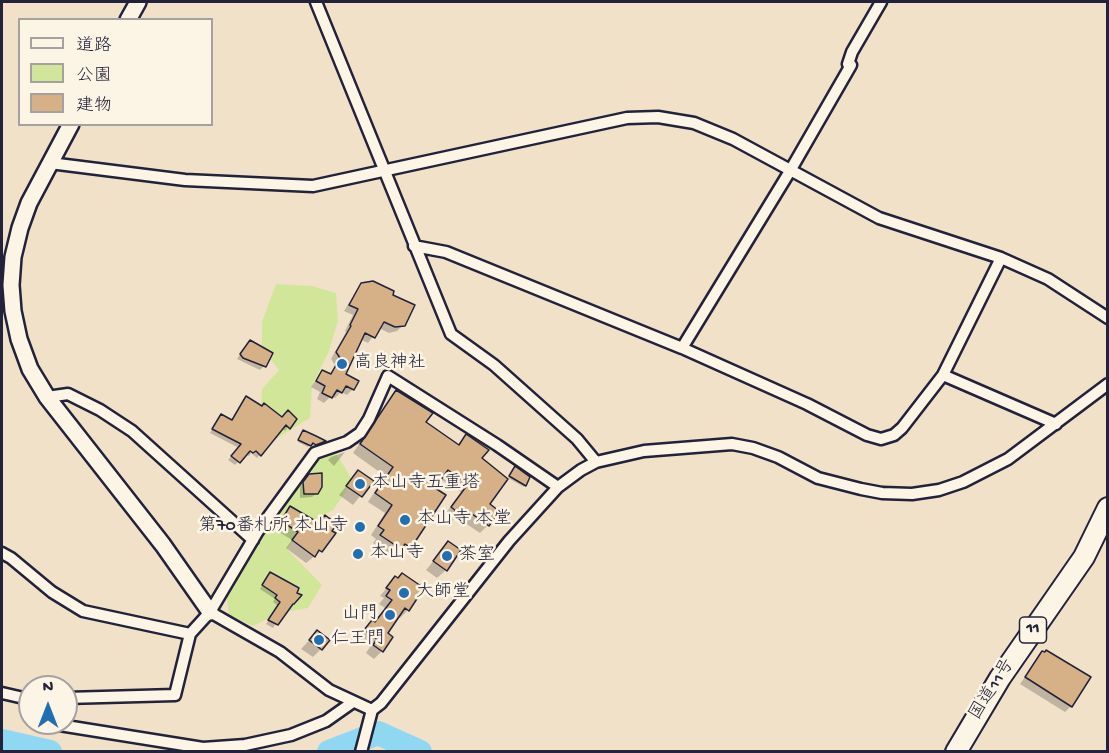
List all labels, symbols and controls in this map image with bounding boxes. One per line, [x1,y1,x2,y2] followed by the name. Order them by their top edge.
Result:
[18,18,213,126] legend
[76,36,112,57] text: 道路
[76,66,112,87] text: 公園
[76,96,112,117] text: 建物
[354,353,426,375] place label: 高良神社
[335,357,349,371] marker: 高良神社
[372,473,480,495] place label: 本山寺五重塔
[353,477,367,491] marker: 本山寺五重塔
[417,509,511,531] place label: 本山寺 本堂
[398,513,412,527] marker: 本山寺 本堂
[198,516,348,538] place label: 第70番札所 本山寺
[353,520,367,534] marker: 第70番札所 本山寺
[370,543,424,565] place label: 本山寺
[459,545,495,567] place label: 茶室
[351,547,365,561] marker: 本山寺
[440,549,454,563] marker: 茶室
[416,582,470,604] place label: 大師堂
[397,586,411,600] marker: 大師堂
[342,604,378,626] place label: 山門
[383,608,397,622] marker: 山門
[1020,617,1046,643] road number: 11
[331,629,385,651] place label: 仁王門
[312,633,326,647] marker: 仁王門
[966,655,1020,725] street label: 国道11号
[18,675,78,735] north arrow
[43,679,53,698] text: N

